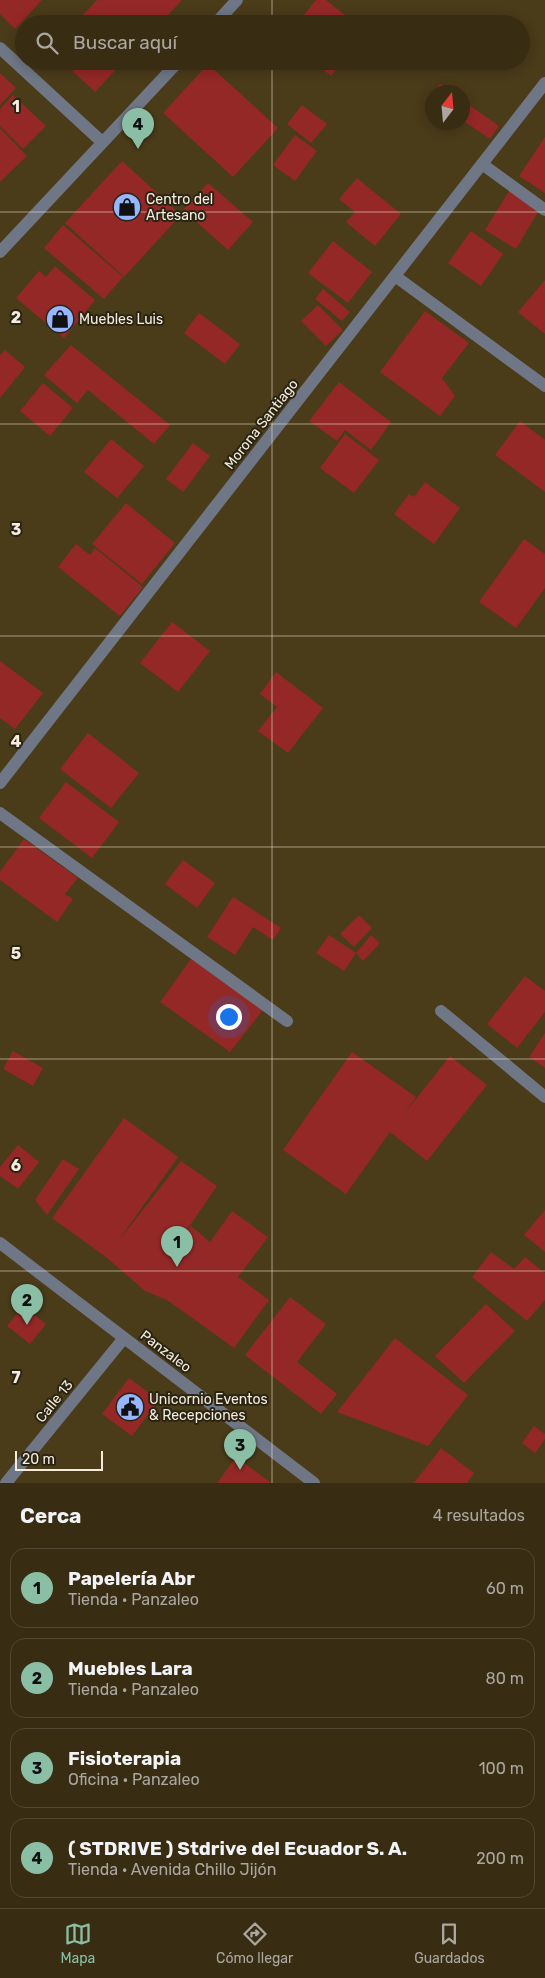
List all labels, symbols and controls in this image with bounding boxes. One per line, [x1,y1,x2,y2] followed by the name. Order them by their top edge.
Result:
[15,15,530,70] search box
[33,29,61,57] icon: search
[73,31,177,54] text: Buscar aquí
[425,85,470,130] north arrow
[12,97,20,116] text: 1
[122,108,154,149] pin: 4
[146,191,213,224] place label: Centro del Artesano
[112,192,142,222] shop icon: Centro del Artesano
[45,304,75,334] shop icon: Muebles Luis
[11,308,21,327] text: 2
[79,311,163,328] place label: Muebles Luis
[221,376,302,473] street label: Morona Santiago
[11,520,21,539] text: 3
[11,732,22,751] text: 4
[11,944,21,963] text: 5
[216,1004,242,1030] your location
[11,1156,21,1175] text: 6
[161,1226,193,1267] pin: 1
[11,1284,43,1325] pin: 2
[137,1327,194,1376] street label: Panzaleo
[11,1368,21,1387] text: 7
[32,1377,77,1426] street label: Calle 13
[149,1391,268,1424] place label: Unicornio Eventos & Recepciones
[115,1392,145,1422] public building icon: Unicornio Eventos & Recepciones
[224,1429,256,1470] pin: 3
[15,1448,102,1471] scale bar
[22,1451,55,1468] text: 20 m
[20,1503,81,1528] text: Cerca
[433,1506,525,1525] text: 4 resultados
[68,1567,195,1590] text: Papelería Abr
[33,1579,41,1598] text: 1
[486,1579,524,1598] text: 60 m
[68,1590,199,1609] text: Tienda · Panzaleo
[68,1657,193,1680] text: Muebles Lara
[32,1669,42,1688] text: 2
[486,1669,524,1688] text: 80 m
[68,1680,199,1699] text: Tienda · Panzaleo
[68,1747,181,1770] text: Fisioterapia
[32,1759,42,1778] text: 3
[479,1759,524,1778] text: 100 m
[68,1770,200,1789] text: Oficina · Panzaleo
[68,1837,407,1860] text: ( STDRIVE ) Stdrive del Ecuador S. A.
[32,1849,42,1868] text: 4
[476,1849,524,1868] text: 200 m
[68,1860,277,1879] text: Tienda · Avenida Chillo Jijón
[60,1920,95,1967] tab: Mapa
[216,1920,293,1967] tab: Cómo llegar
[414,1920,485,1967] tab: Guardados

